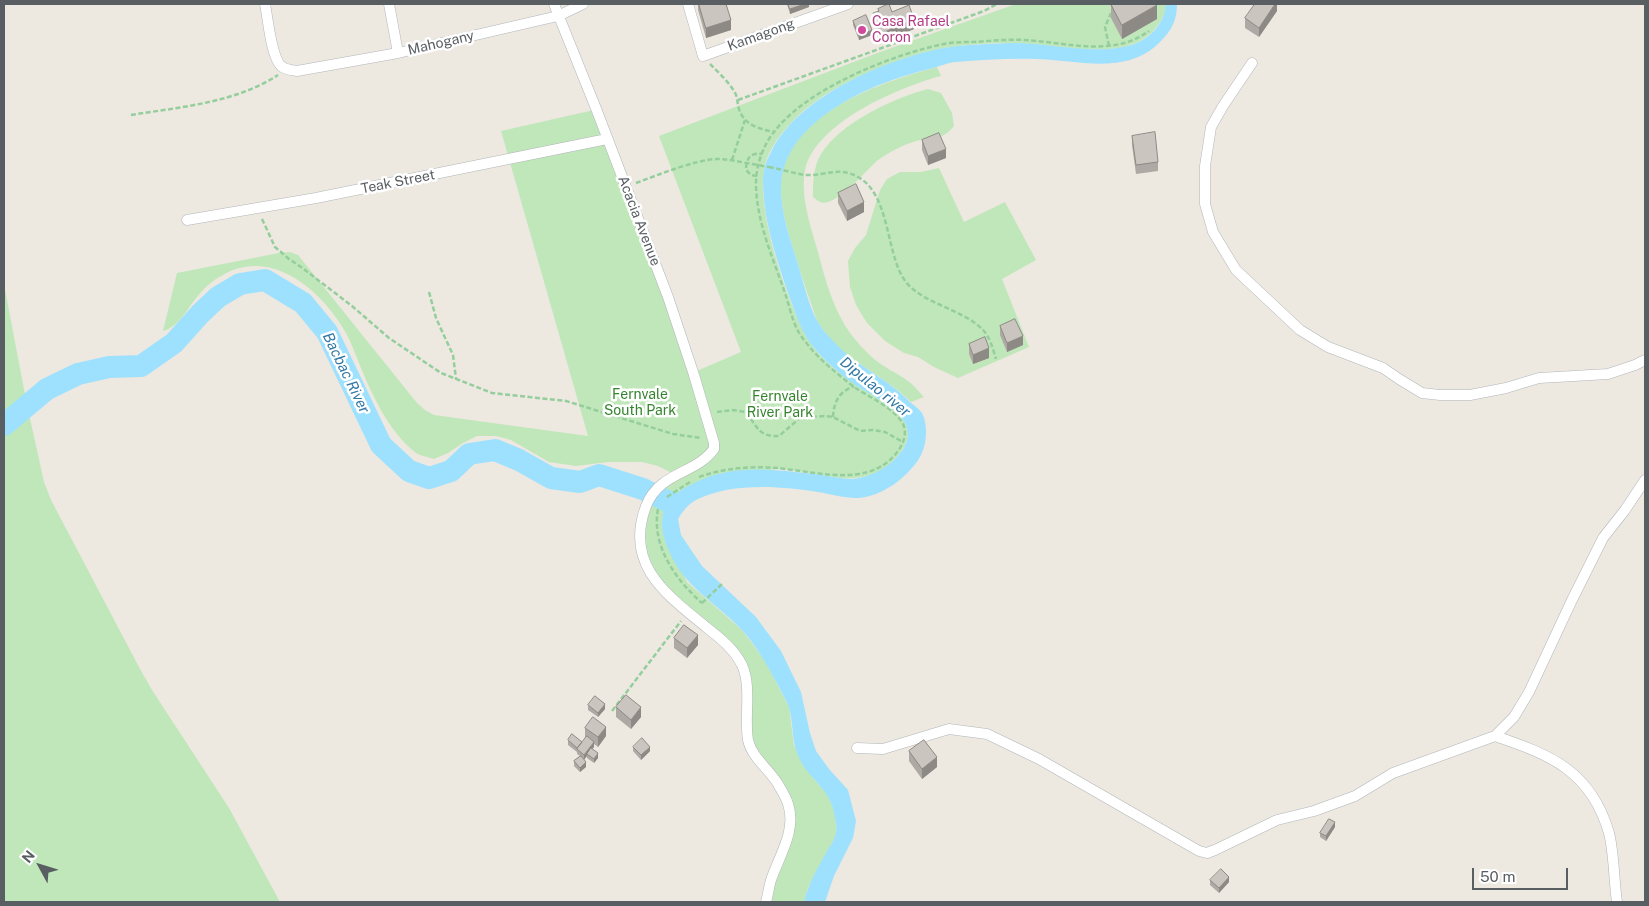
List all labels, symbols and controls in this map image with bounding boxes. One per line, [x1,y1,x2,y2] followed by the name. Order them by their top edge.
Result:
[872,14,950,46] place label: Casa Rafael Coron
[725,15,797,55] street label: Kamagong
[856,24,868,36] marker: Casa Rafael Coron
[406,27,476,59] street label: Mahogany
[360,167,436,197] street label: Teak Street
[614,174,664,268] street label: Acacia Avenue
[319,330,373,416] water label: Bacbac River
[836,353,914,421] water label: Dipulao river
[604,387,676,420] park label: Fernvale South Park
[747,389,813,422] park label: Fernvale River Park
[15,841,65,891] north arrow
[19,847,38,866] text: N
[1474,858,1570,890] scale bar
[1480,868,1515,885] text: 50 m

